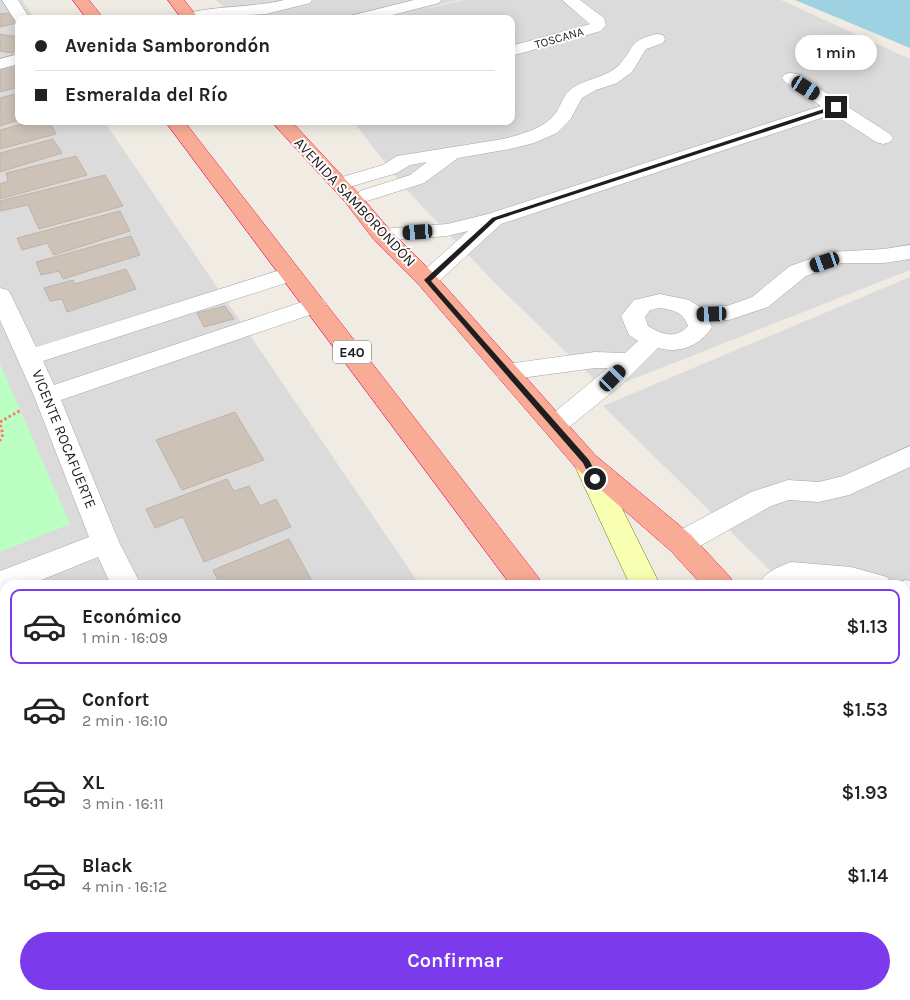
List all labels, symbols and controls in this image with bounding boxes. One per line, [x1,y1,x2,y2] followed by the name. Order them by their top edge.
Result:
[533,24,585,52] street label: TOSCANA
[795,34,877,70] callout: 1 min
[65,35,270,57] text: Avenida Samborondón
[816,43,856,62] text: 1 min
[789,74,822,102] car
[65,84,228,106] text: Esmeralda del Río
[825,96,847,118] route end
[290,134,420,270] street label: AVENIDA SAMBORONDÓN
[402,223,433,241] car
[808,250,841,274] car
[696,306,727,322] car
[333,341,371,364] road number: E40
[597,362,628,394] car
[28,367,100,511] street label: VICENTE ROCAFUERTE
[584,468,606,490] route start
[22,604,67,649] icon: car
[82,606,182,628] text: Económico
[846,616,888,638] text: $1.13
[82,628,168,647] text: 1 min · 16:09
[22,687,67,732] icon: car
[82,689,149,711] text: Confort
[842,699,888,721] text: $1.53
[82,711,168,730] text: 2 min · 16:10
[22,770,67,815] icon: car
[82,772,104,794] text: XL
[842,782,888,804] text: $1.93
[82,794,164,813] text: 3 min · 16:11
[22,853,67,898] icon: car
[82,855,133,877] text: Black
[847,865,888,887] text: $1.14
[82,877,167,896] text: 4 min · 16:12
[20,932,890,990] button: Confirmar

